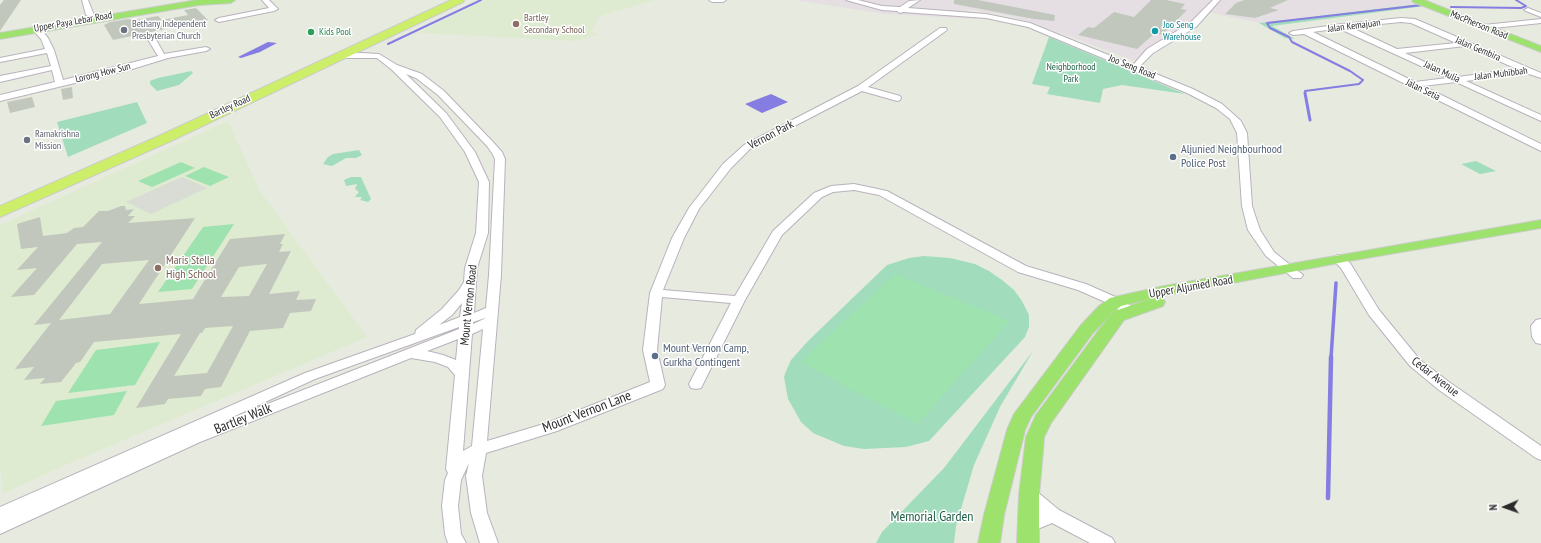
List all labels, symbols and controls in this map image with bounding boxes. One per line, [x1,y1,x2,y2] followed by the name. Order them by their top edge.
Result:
[1448,8,1510,42] street label: MacPherson Road
[33,9,113,35] street label: Upper Paya Lebar Road
[524,12,585,36] place label: Bartley Secondary School
[1327,17,1381,35] street label: Jalan Kemajuan
[132,18,206,42] place label: Bethany Independent Presbyterian Church
[511,19,521,29] marker: Bartley Secondary School
[1163,19,1201,42] place label: Joo Seng Warehouse
[119,25,129,35] marker: Bethany Independent Presbyterian Church
[319,26,351,38] place label: Kids Pool
[1150,26,1160,36] marker: Joo Seng Warehouse
[306,27,316,37] marker: Kids Pool
[1454,34,1502,64] street label: Jalan Gembira
[1107,52,1157,82] street label: Joo Seng Road
[1422,58,1462,86] street label: Jalan Mulia
[74,60,132,86] street label: Lorong How Sun
[1046,61,1096,84] park label: Neighborhood Park
[1474,65,1528,83] street label: Jalan Muhibbah
[1404,77,1442,103] street label: Jalan Setia
[208,92,252,122] street label: Bartley Road
[746,117,796,153] street label: Vernon Park
[35,128,79,152] place label: Ramakrishna Mission
[22,135,32,145] marker: Ramakrishna Mission
[1181,143,1282,171] place label: Aljunied Neighbourhood Police Post
[1168,152,1178,162] marker: Aljunied Neighbourhood Police Post
[166,254,216,282] place label: Maris Stella High School
[153,263,163,273] marker: Maris Stella High School
[458,264,480,346] street label: Mount Vernon Road
[1148,273,1234,301] street label: Upper Aljunied Road
[663,342,749,370] place label: Mount Vernon Camp, Gurkha Contingent
[650,351,660,361] marker: Mount Vernon Camp, Gurkha Contingent
[1408,354,1462,400] street label: Cedar Avenue
[540,387,634,437] street label: Mount Vernon Lane
[212,400,274,438] street label: Bartley Walk
[1485,487,1525,527] north arrow
[1486,504,1500,511] text: N
[891,509,973,525] park label: Memorial Garden

